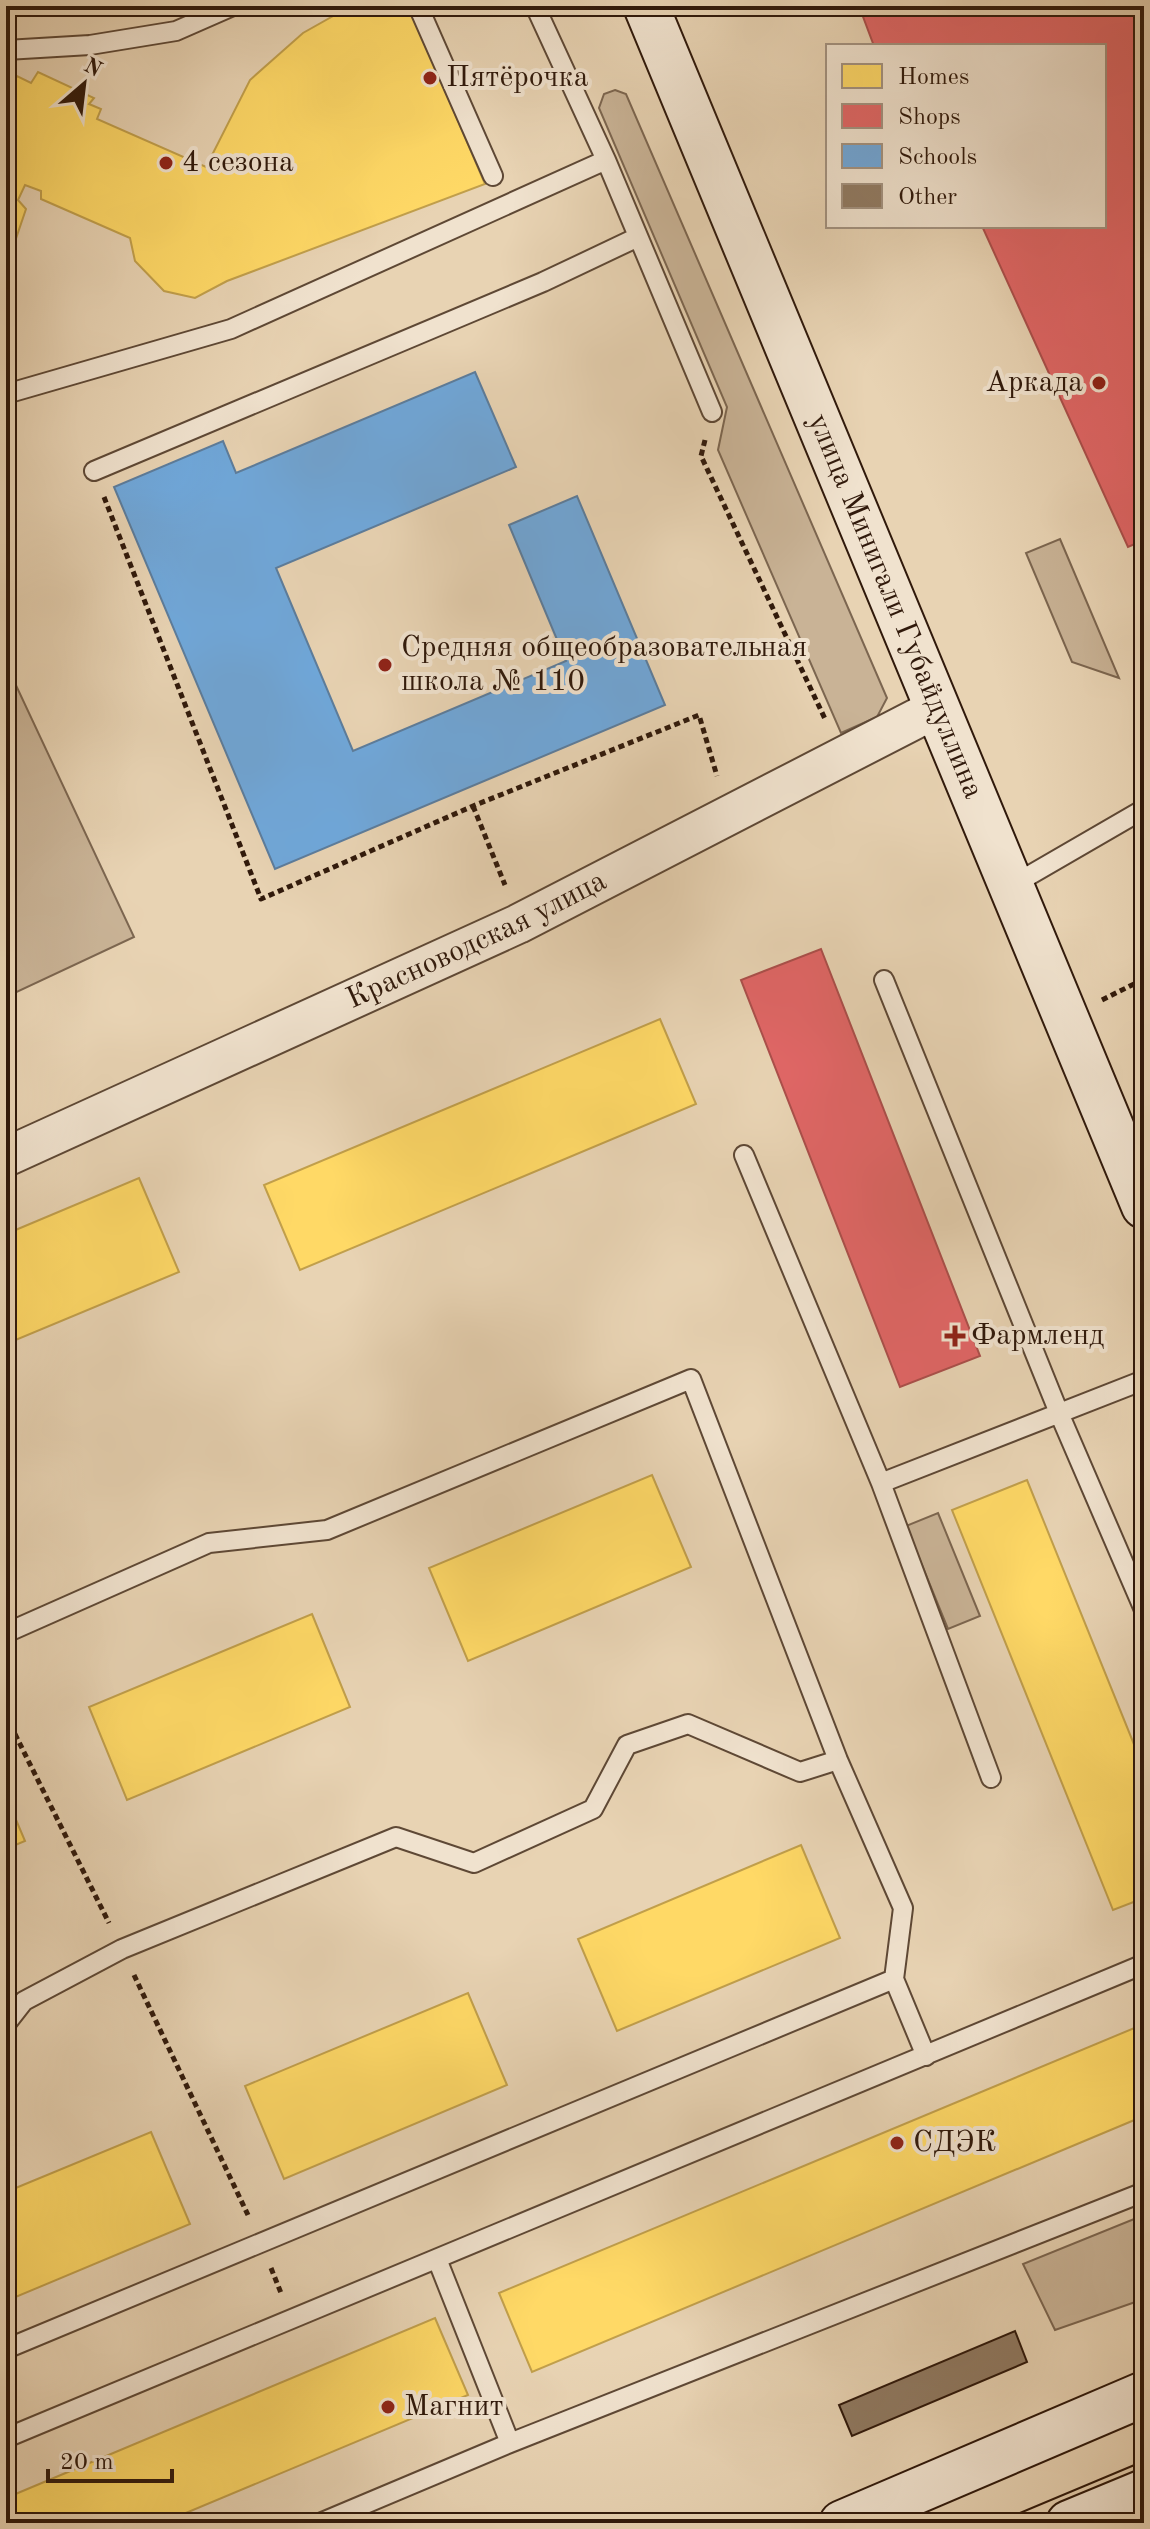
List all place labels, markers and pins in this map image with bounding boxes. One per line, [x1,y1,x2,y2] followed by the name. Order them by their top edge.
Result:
[446,63,589,93] place label: Пятёрочка
[421,69,439,87] marker: Пятёрочка
[182,148,294,178] place label: 4 сезона
[157,154,175,172] marker: 4 сезона
[985,368,1083,398] place label: Аркада
[1090,374,1108,392] marker: Аркада
[401,633,807,697] place label: Средняя общеобразовательная школа № 110
[376,656,394,674] marker: Средняя общеобразовательная школа № 110
[971,1321,1104,1351] place label: Фармленд
[946,1327,964,1345] marker: Фармленд
[913,2128,996,2158] place label: СДЭК
[888,2134,906,2152] marker: СДЭК
[404,2392,504,2422] place label: Магнит
[379,2398,397,2416] marker: Магнит

